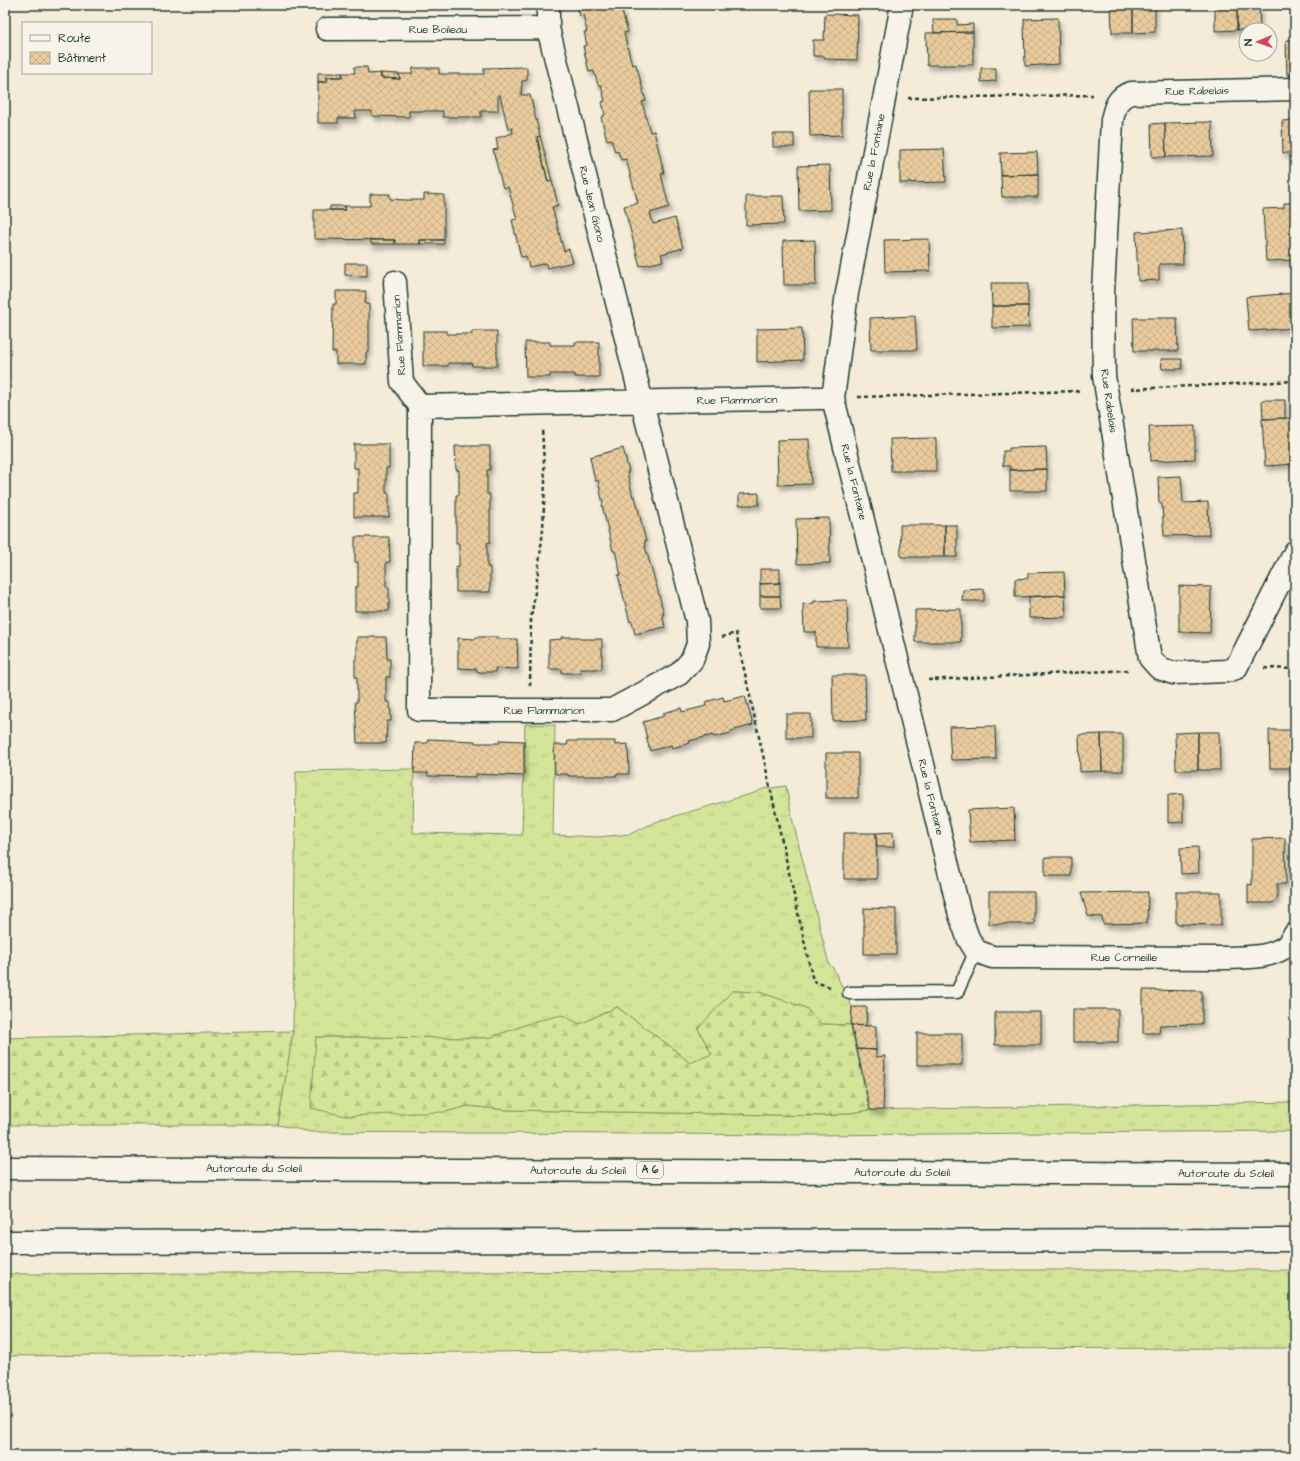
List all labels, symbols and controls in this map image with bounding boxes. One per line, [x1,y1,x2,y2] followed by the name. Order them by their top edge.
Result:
[22,22,152,74] legend
[409,22,468,37] street label: Rue Boileau
[1238,22,1278,62] north arrow
[58,30,91,47] text: Route
[1241,39,1256,46] text: N
[58,50,106,67] text: Bâtiment
[1165,83,1230,99] street label: Rue Rabelais
[859,112,889,192] street label: Rue la Fontaine
[575,164,609,245] street label: Rue Jean Giono
[389,294,409,376] street label: Rue Flammarion
[1097,368,1121,434] street label: Rue Rabelais
[696,392,778,408] street label: Rue Flammarion
[837,442,871,522] street label: Rue la Fontaine
[504,703,585,718] street label: Rue Flammarion
[914,757,948,837] street label: Rue la Fontaine
[1091,950,1157,965] street label: Rue Corneille
[206,1161,302,1176] street label: Autoroute du Soleil
[637,1162,663,1178] road number: A 6
[530,1163,626,1178] street label: Autoroute du Soleil
[854,1165,950,1180] street label: Autoroute du Soleil
[1178,1166,1274,1181] street label: Autoroute du Soleil

